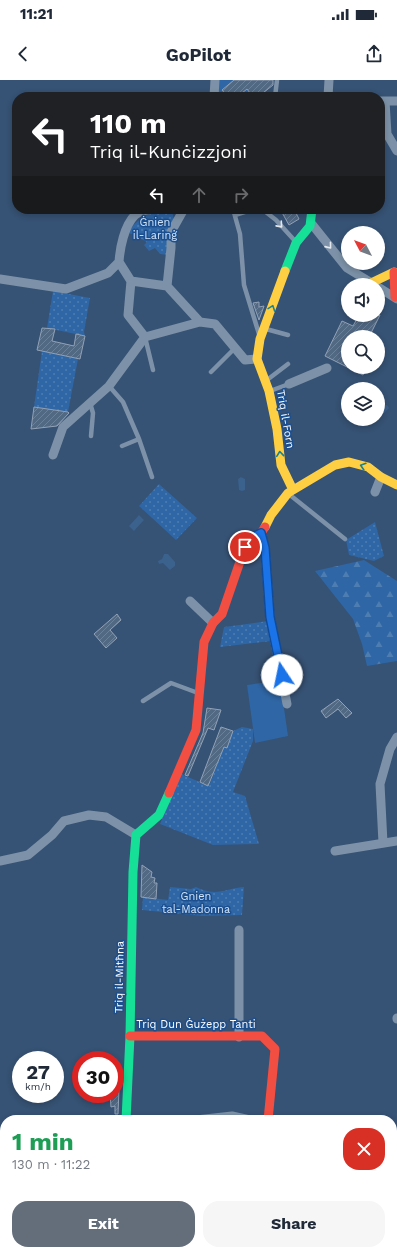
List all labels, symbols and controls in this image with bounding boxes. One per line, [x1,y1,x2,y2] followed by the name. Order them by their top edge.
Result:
[20,5,53,23] text: 11:21
[12,43,34,65] icon: back
[363,43,385,65] icon: share
[166,44,231,65] text: GoPilot
[90,107,167,140] text: 110 m
[24,108,76,160] icon: left
[90,141,247,162] text: Triq il-Kunċizzjoni
[146,184,168,206] icon: left
[188,184,210,206] icon: ahead
[230,184,252,206] icon: right
[133,215,177,242] park label: Ġnien il-Larinġ
[275,220,282,227] one-way arrow
[341,226,385,270] north arrow
[341,226,385,426] map controls
[324,241,331,248] one-way arrow
[341,278,385,322] button: sound
[267,305,275,312] one-way arrow
[341,330,385,374] button: search
[341,382,385,426] button: layers
[274,389,297,449] street label: Triq il-Forn
[276,450,285,457] one-way arrow
[360,462,367,471] one-way arrow
[228,530,262,564] pin
[234,536,256,558] icon: arrive
[261,654,303,696] position arrow
[162,890,230,916] park label: Gnien tal-Madonna
[112,941,127,1013] street label: Triq il-Mitħna
[136,1017,256,1031] street label: Triq Dun Ġużepp Tanti
[72,1051,124,1103] speed limit sign: 30
[26,1060,50,1084] text: 27
[25,1081,51,1092] text: km/h
[12,1128,74,1156] text: 1 min
[343,1128,385,1170] button: close
[12,1157,90,1172] text: 130 m · 11:22
[12,1201,195,1247] button: Exit
[203,1201,385,1247] button: Share

